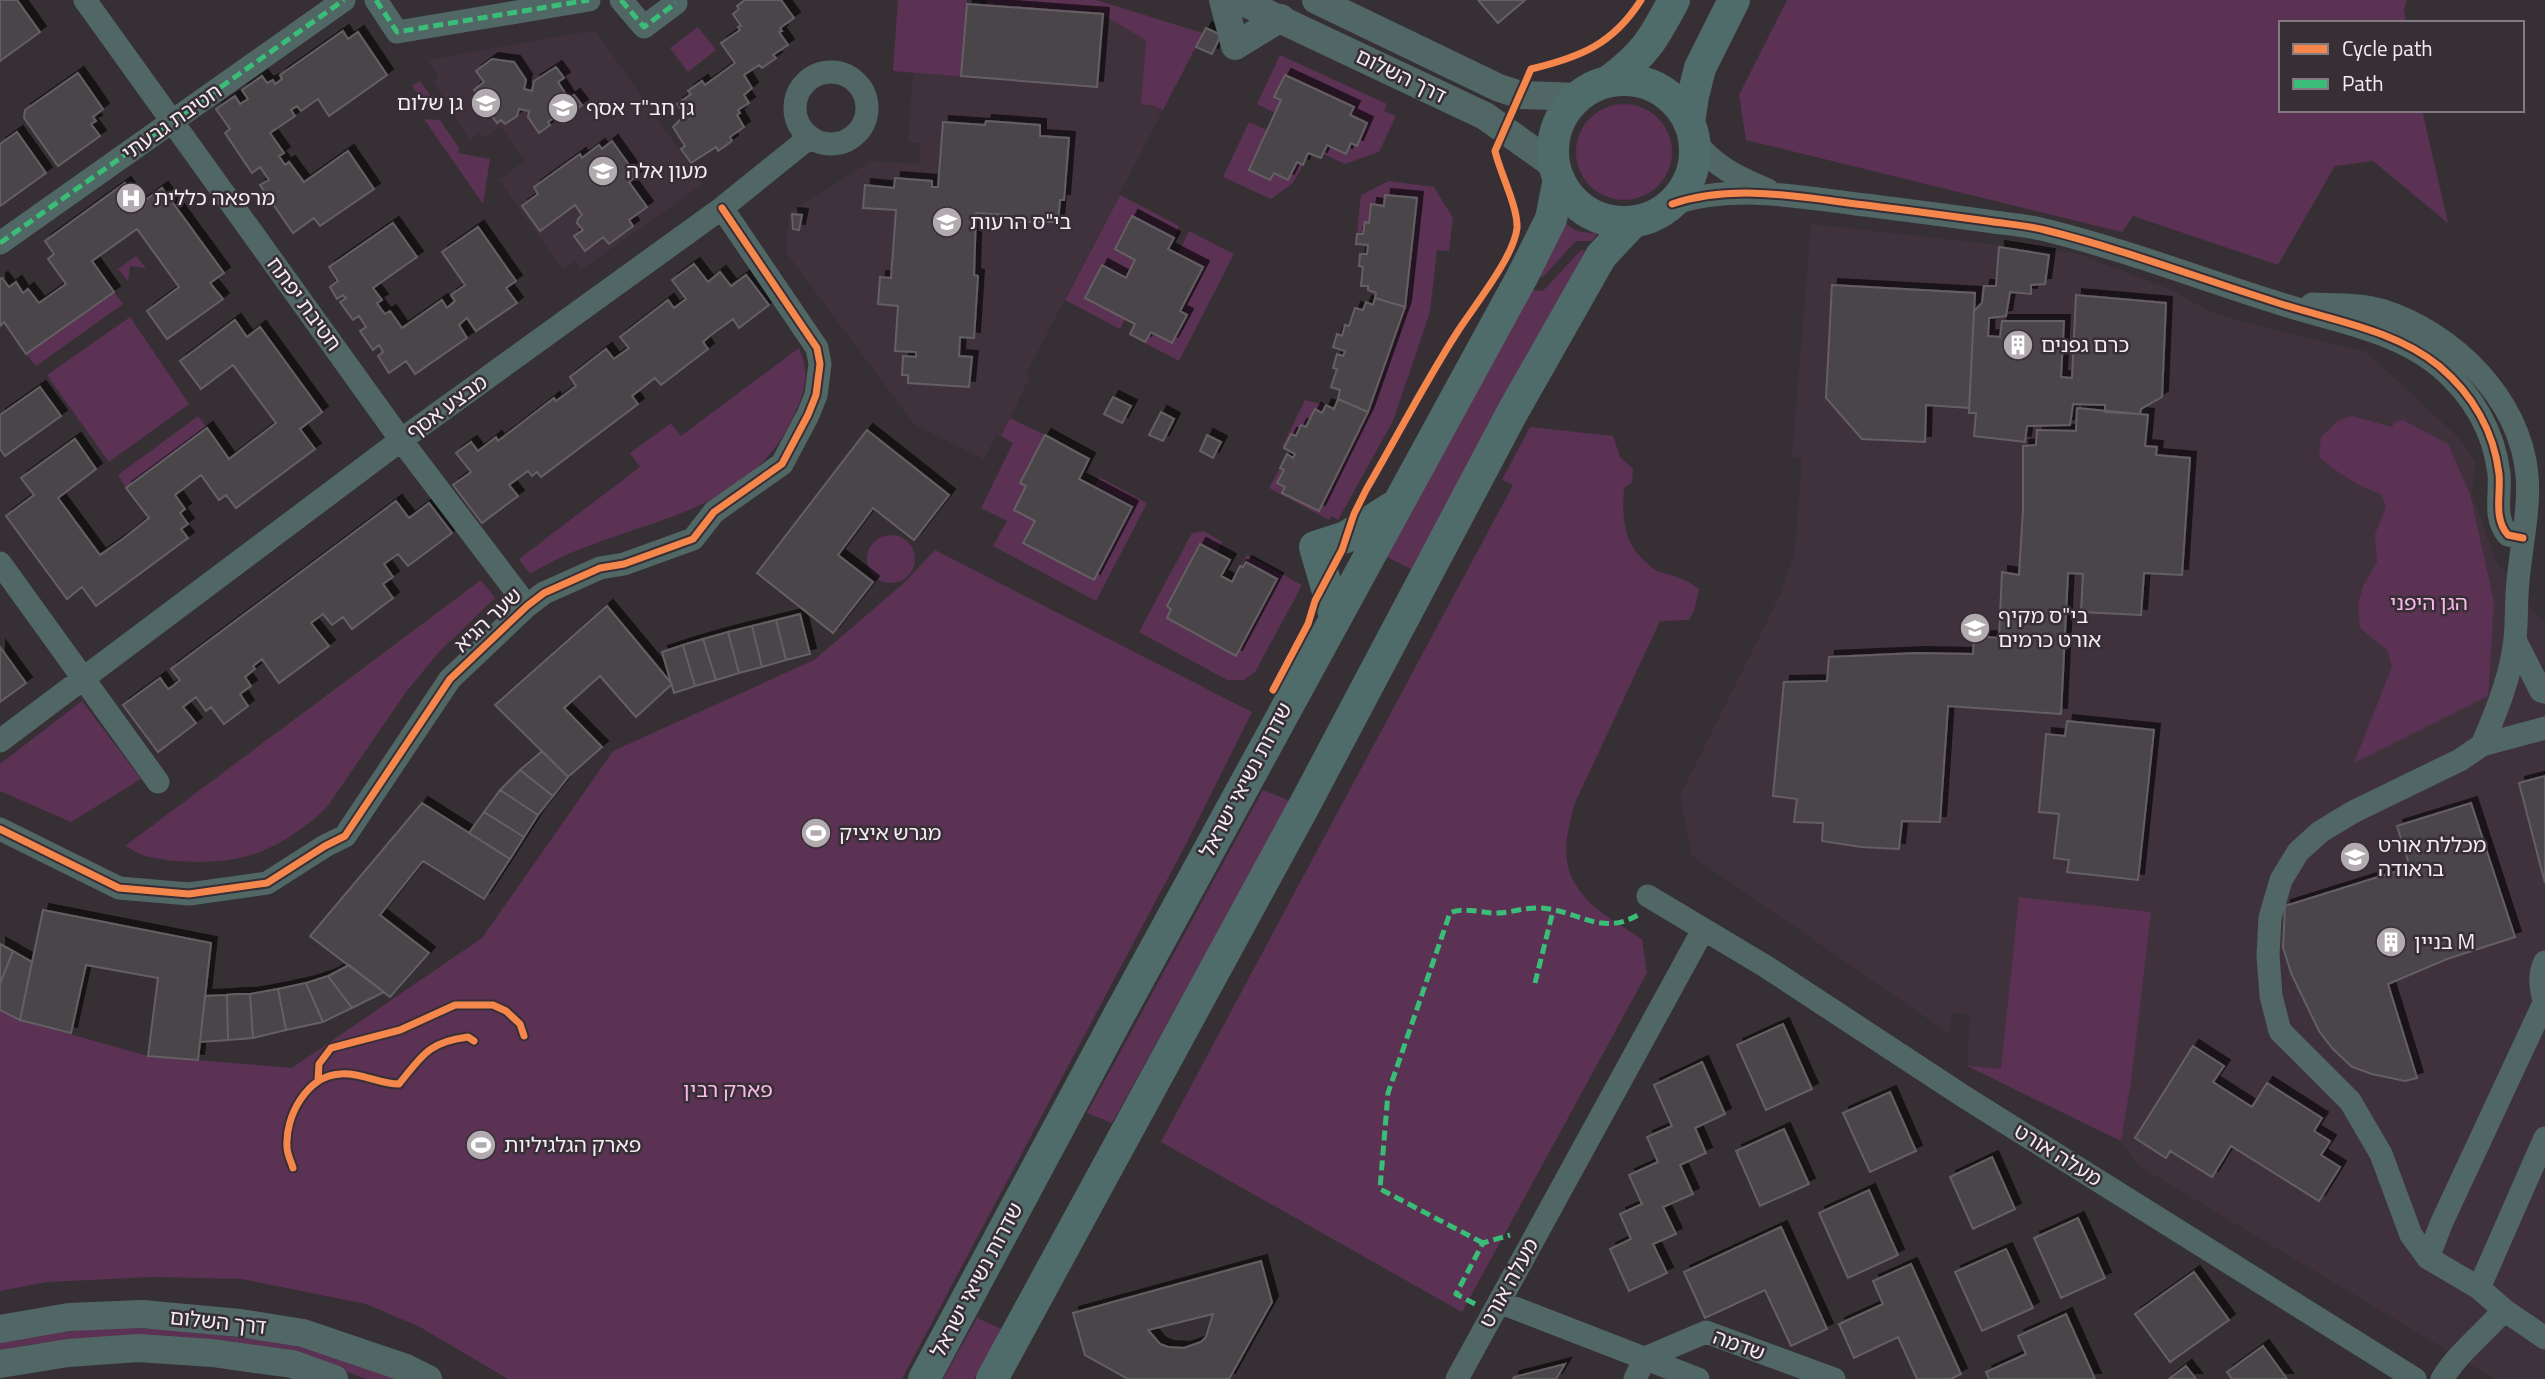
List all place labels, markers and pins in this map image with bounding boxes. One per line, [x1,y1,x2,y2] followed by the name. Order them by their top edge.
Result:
[397,86,463,118] place label: גן שלום
[469,86,503,120] school or university icon: גן שלום
[546,91,580,125] school or university icon: גן חב"ד אסף
[586,91,694,123] place label: גן חב"ד אסף
[586,154,620,188] school or university icon: מעון אלה
[626,154,708,186] place label: מעון אלה
[114,181,148,215] hospital icon: מרפאה כללית
[154,181,275,213] place label: מרפאה כללית
[930,205,964,239] school or university icon: בי"ס הרעות
[970,205,1071,237] place label: בי"ס הרעות
[2001,328,2035,362] building icon: כרם גפנים
[2041,328,2129,360] place label: כרם גפנים
[1998,599,2101,655] place label: בי"ס מקיף אורט כרמים
[1958,611,1992,645] school or university icon: בי"ס מקיף אורט כרמים
[799,816,833,850] sports icon: מגרש איציק
[839,816,941,848] place label: מגרש איציק
[2378,828,2486,884] place label: מכללת אורט בראודה
[2338,840,2372,874] school or university icon: מכללת אורט בראודה
[2374,925,2408,959] building icon: בניין M
[2414,925,2475,957] place label: בניין M
[464,1128,498,1162] sports icon: פארק הגלגיליות
[504,1128,641,1160] place label: פארק הגלגיליות

